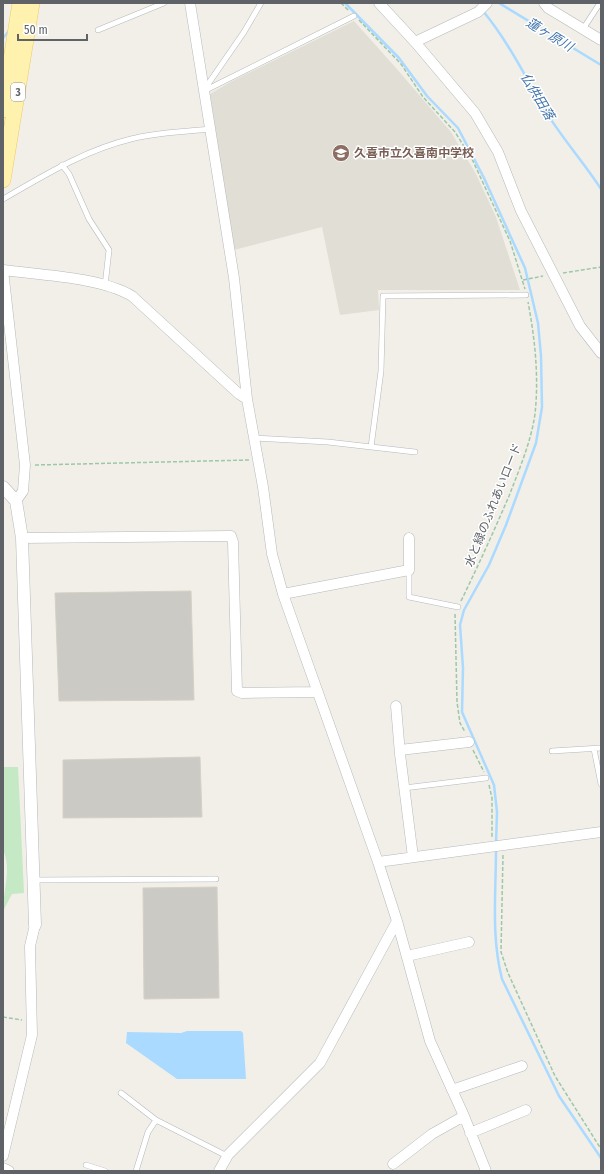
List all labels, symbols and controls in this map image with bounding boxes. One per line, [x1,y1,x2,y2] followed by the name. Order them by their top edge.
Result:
[524,15,578,55] water label: 蓮ヶ原川
[18,16,87,42] scale bar
[24,23,48,37] text: 50 m
[518,70,558,124] water label: 仏供田落
[11,83,25,101] road number: 3
[331,143,351,163] school or university icon: 久喜市立久喜南中学校
[354,146,474,160] place label: 久喜市立久喜南中学校
[462,441,524,569] street label: 水と緑のふれあいロード

